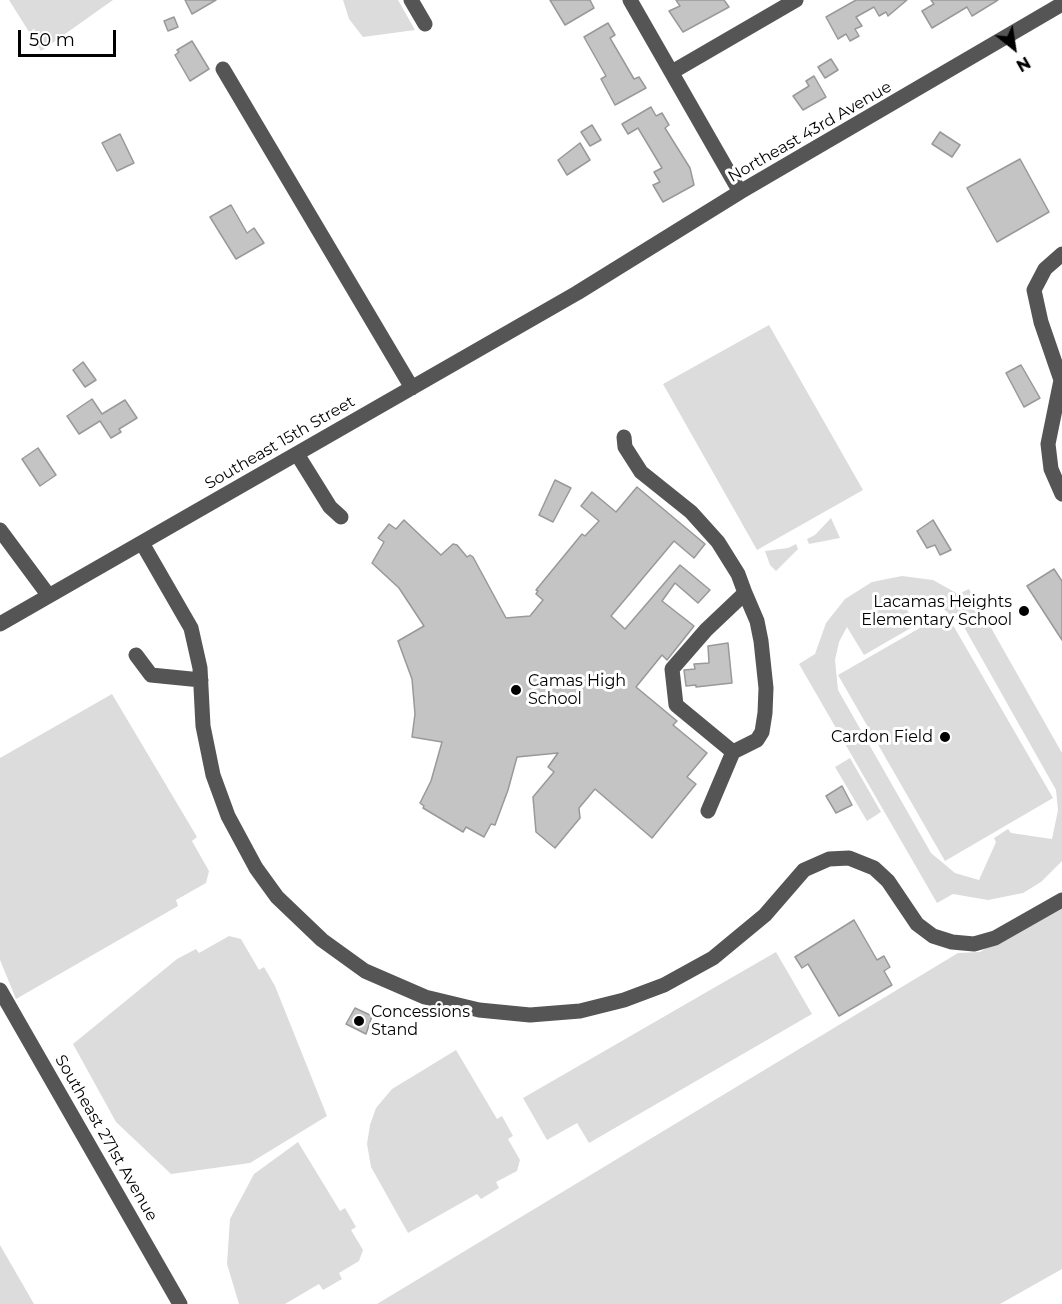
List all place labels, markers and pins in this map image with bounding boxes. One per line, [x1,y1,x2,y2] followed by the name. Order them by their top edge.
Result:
[861,592,1012,630] place label: Lacamas Heights Elementary School
[1017,604,1031,618] marker: Lacamas Heights Elementary School
[528,671,626,709] place label: Camas High School
[509,683,523,697] marker: Camas High School
[831,727,933,747] place label: Cardon Field
[938,730,952,744] marker: Cardon Field
[371,1002,470,1040] place label: Concessions Stand
[352,1014,366,1028] marker: Concessions Stand

